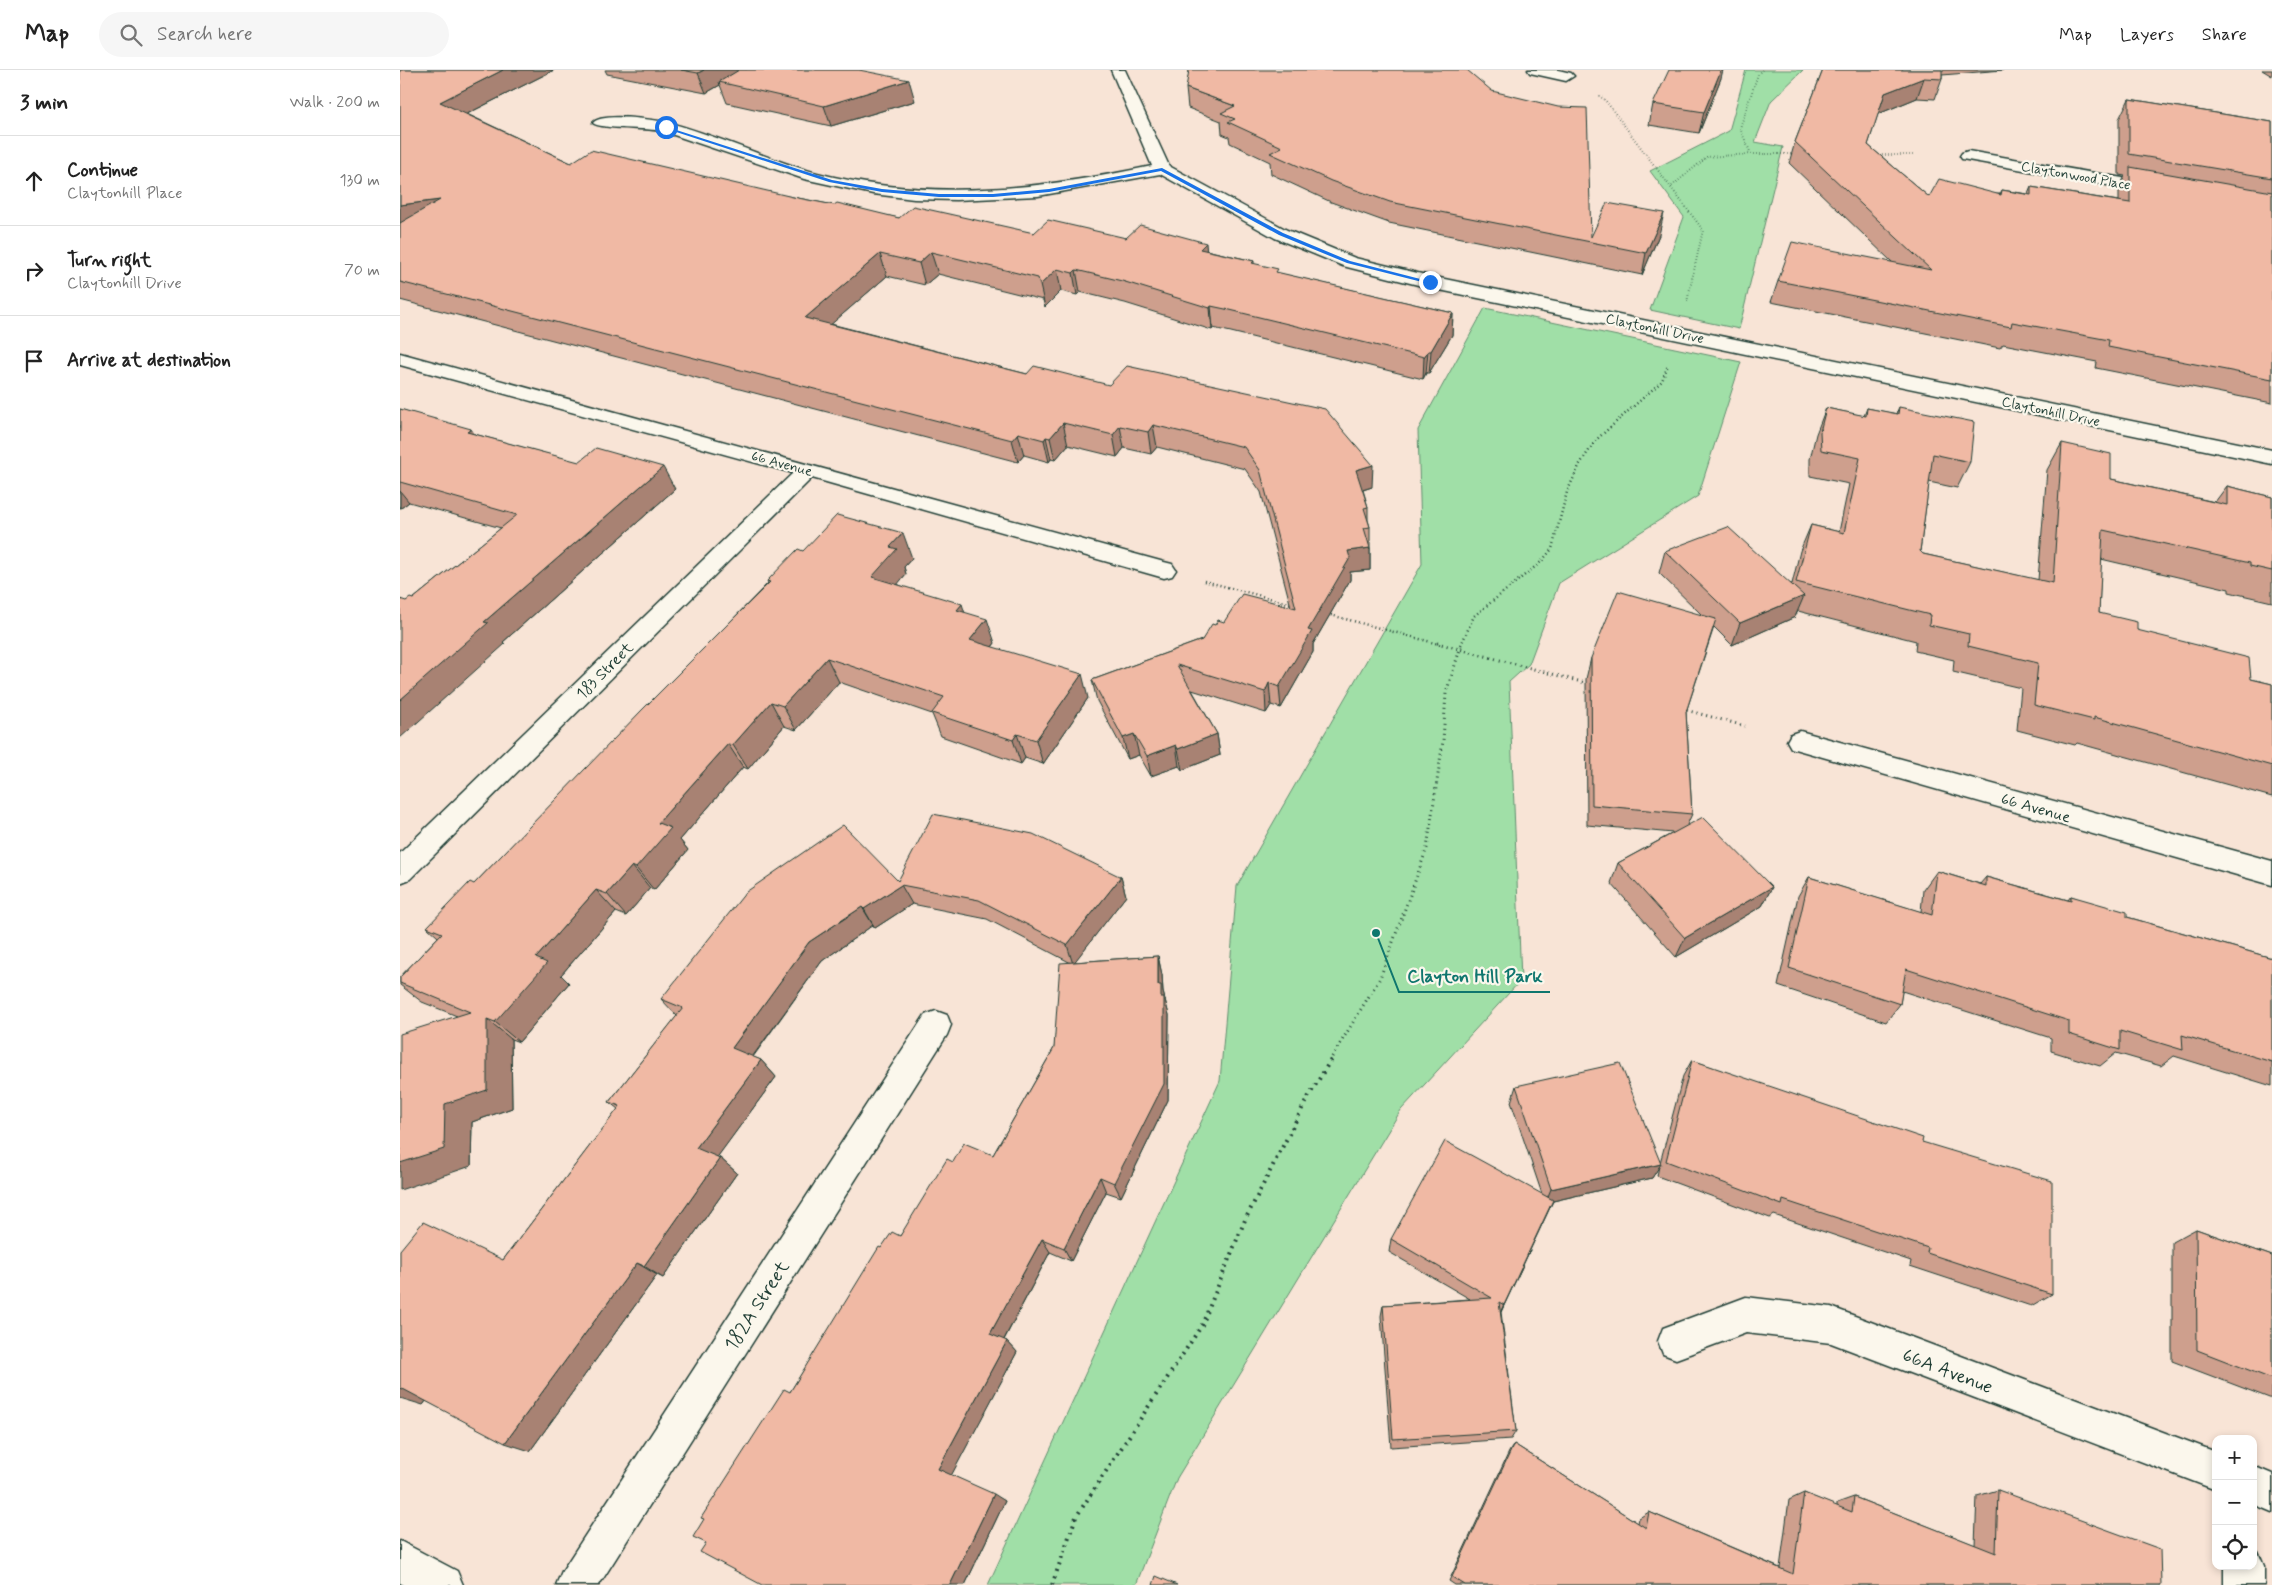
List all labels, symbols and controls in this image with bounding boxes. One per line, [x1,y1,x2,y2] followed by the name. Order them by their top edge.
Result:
[99,12,449,57] search box
[25,19,69,50] text: Map
[117,21,145,49] icon: search
[157,22,253,47] text: Search here
[2059,23,2092,47] text: Map
[2120,23,2174,47] text: Layers
[2202,23,2247,47] text: Share
[20,89,68,117] text: 3 min
[289,92,380,113] text: Walk · 200 m
[655,116,678,139] route start
[2020,157,2132,194] street label: Claytonwood Place
[67,158,138,183] text: Continue
[20,167,48,195] icon: ahead
[339,170,380,191] text: 130 m
[67,183,182,204] text: Claytonhill Place
[67,248,151,273] text: Turn right
[20,257,48,285] icon: right
[344,260,380,281] text: 70 m
[1419,271,1442,294] route end
[67,273,182,294] text: Claytonhill Drive
[1604,310,1706,348] street label: Claytonhill Drive
[20,347,48,375] icon: arrive
[67,348,231,373] text: Arrive at destination
[2000,393,2102,431] street label: Claytonhill Drive
[749,447,814,481] street label: 66 Avenue
[572,638,639,704] street label: 183 Street
[1998,788,2073,828] street label: 66 Avenue
[1399,959,1550,992] callout: Clayton Hill Park
[1407,965,1543,989] text: Clayton Hill Park
[719,1256,796,1355] street label: 182A Street
[1899,1343,1996,1400] street label: 66A Avenue
[2212,1435,2257,1570] map controls
[2212,1435,2257,1480] button: +
[2212,1480,2257,1525] button: −
[2212,1525,2257,1570] button: locate

